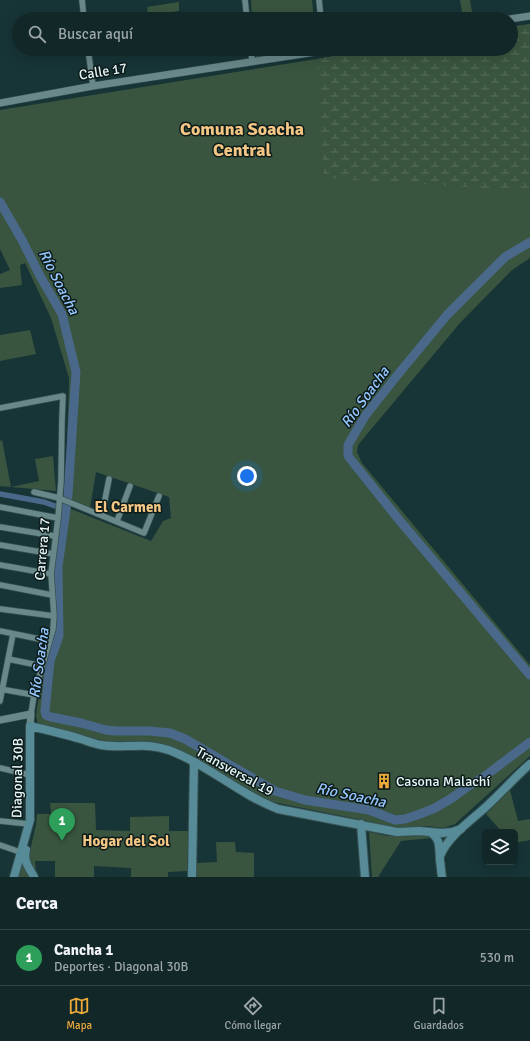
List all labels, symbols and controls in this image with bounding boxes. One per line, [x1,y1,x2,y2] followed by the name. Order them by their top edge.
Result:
[12,12,518,56] search box
[26,23,48,45] icon: search
[58,25,133,43] text: Buscar aquí
[78,59,128,84] street label: Calle 17
[180,118,304,161] district label: Comuna Soacha Central
[35,246,83,318] water label: Río Soacha
[337,363,393,431] water label: Río Soacha
[237,466,257,486] your location
[94,498,162,516] district label: El Carmen
[31,517,54,581] street label: Carrera 17
[25,626,53,699] water label: Río Soacha
[8,738,27,818] street label: Diagonal 30B
[193,743,276,800] street label: Transversal 19
[375,772,393,790] building icon: Casona Malachí
[396,773,490,790] place label: Casona Malachí
[315,779,388,811] water label: Río Soacha
[49,808,75,841] pin: 1
[482,829,518,865] map controls
[482,829,518,865] button: layers
[82,832,170,850] district label: Hogar del Sol
[16,893,58,914] text: Cerca
[54,941,113,959] text: Cancha 1
[25,950,33,966] text: 1
[480,950,514,966] text: 530 m
[54,959,188,975] text: Deportes · Diagonal 30B
[66,995,92,1032] tab: Mapa
[225,995,281,1032] tab: Cómo llegar
[413,995,464,1032] tab: Guardados

